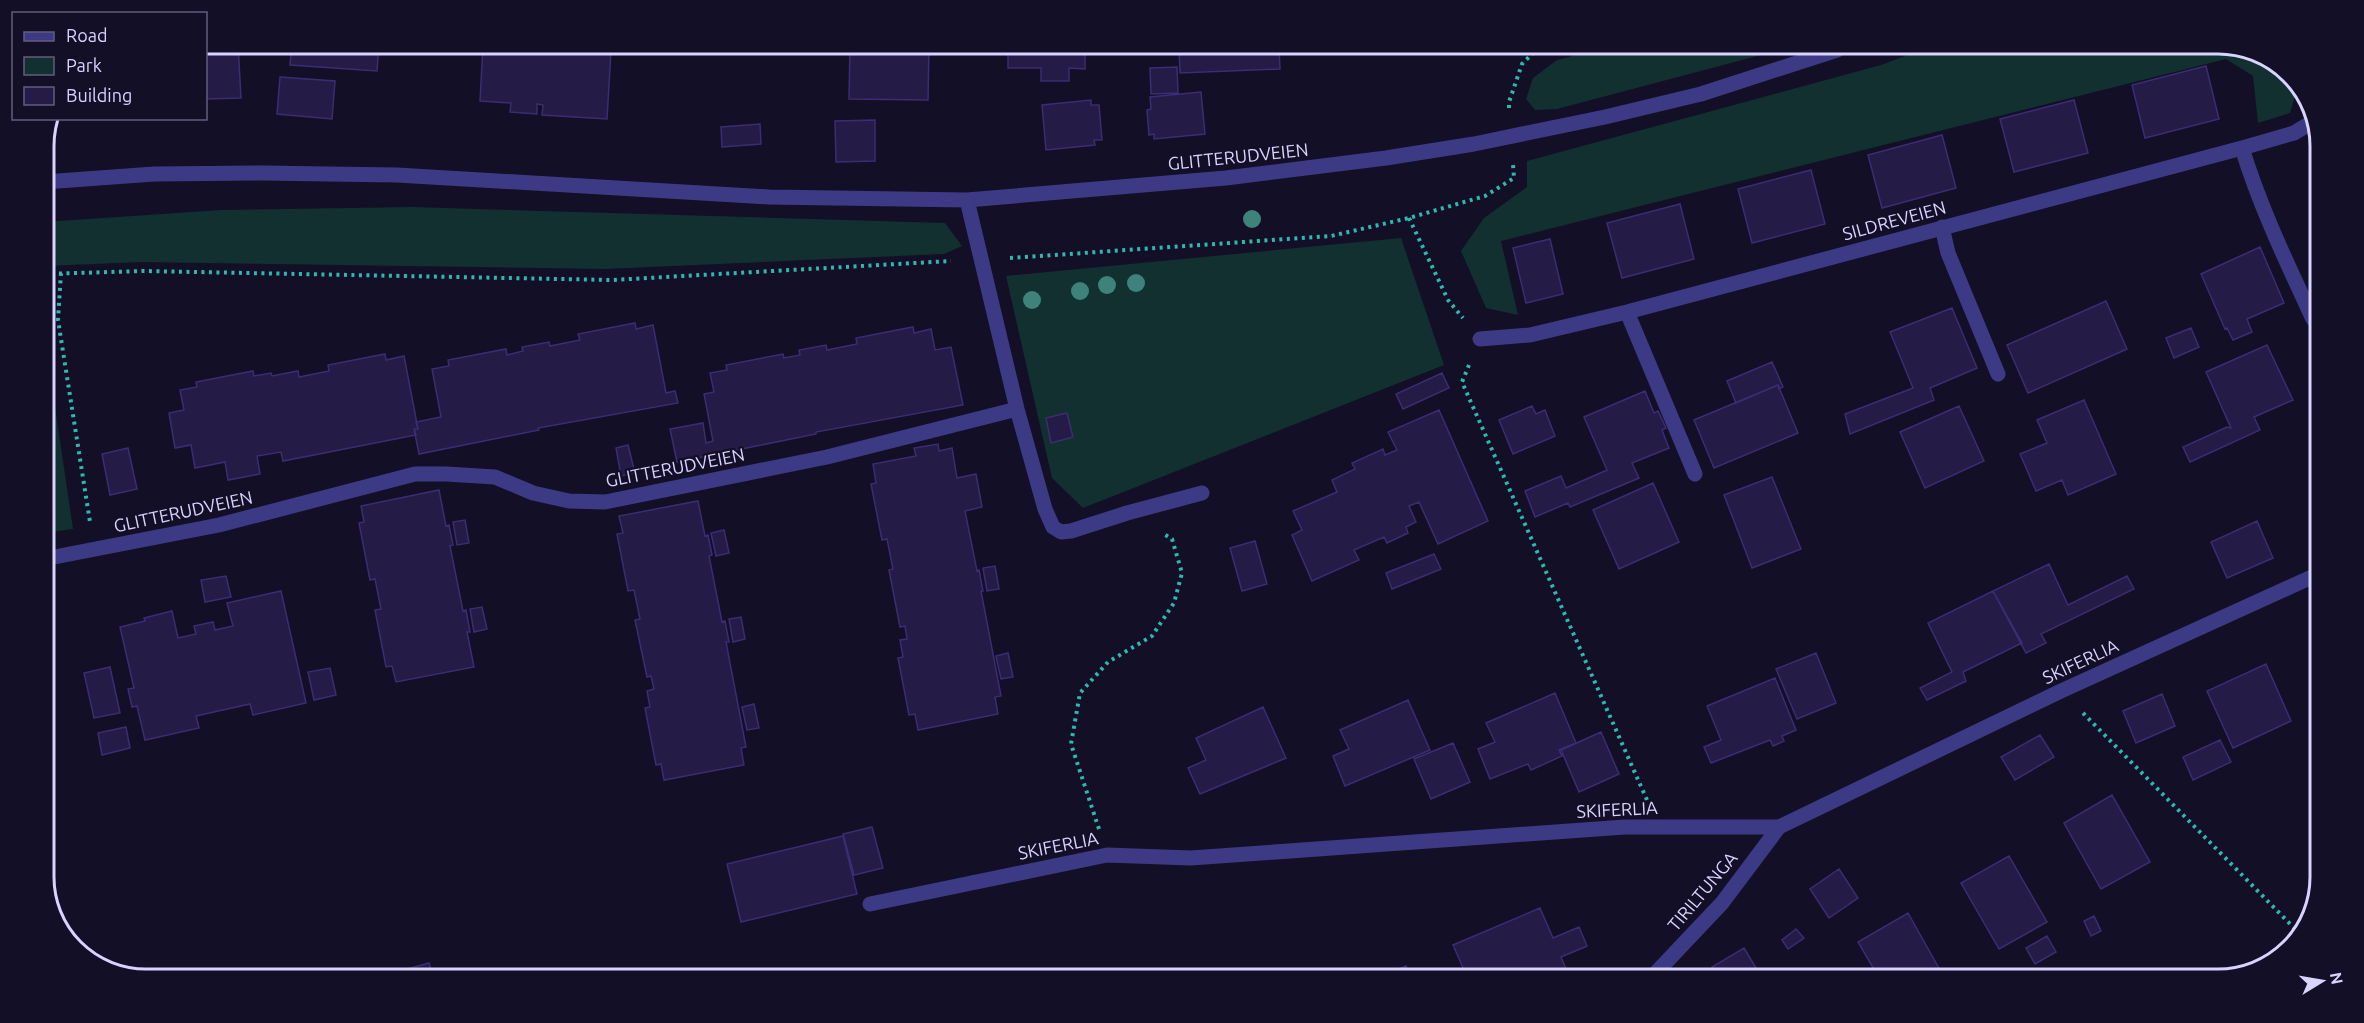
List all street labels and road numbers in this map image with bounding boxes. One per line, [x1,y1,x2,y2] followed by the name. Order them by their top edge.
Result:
[1167,139,1309,173] street label: GLITTERUDVEIEN
[1840,197,1948,243] street label: SILDREVEIEN
[604,444,746,490] street label: GLITTERUDVEIEN
[112,487,254,535] street label: GLITTERUDVEIEN
[2039,635,2121,687] street label: SKIFERLIA
[1576,797,1658,821] street label: SKIFERLIA
[1016,827,1100,863] street label: SKIFERLIA
[1663,847,1741,934] street label: TIRILTUNGA

